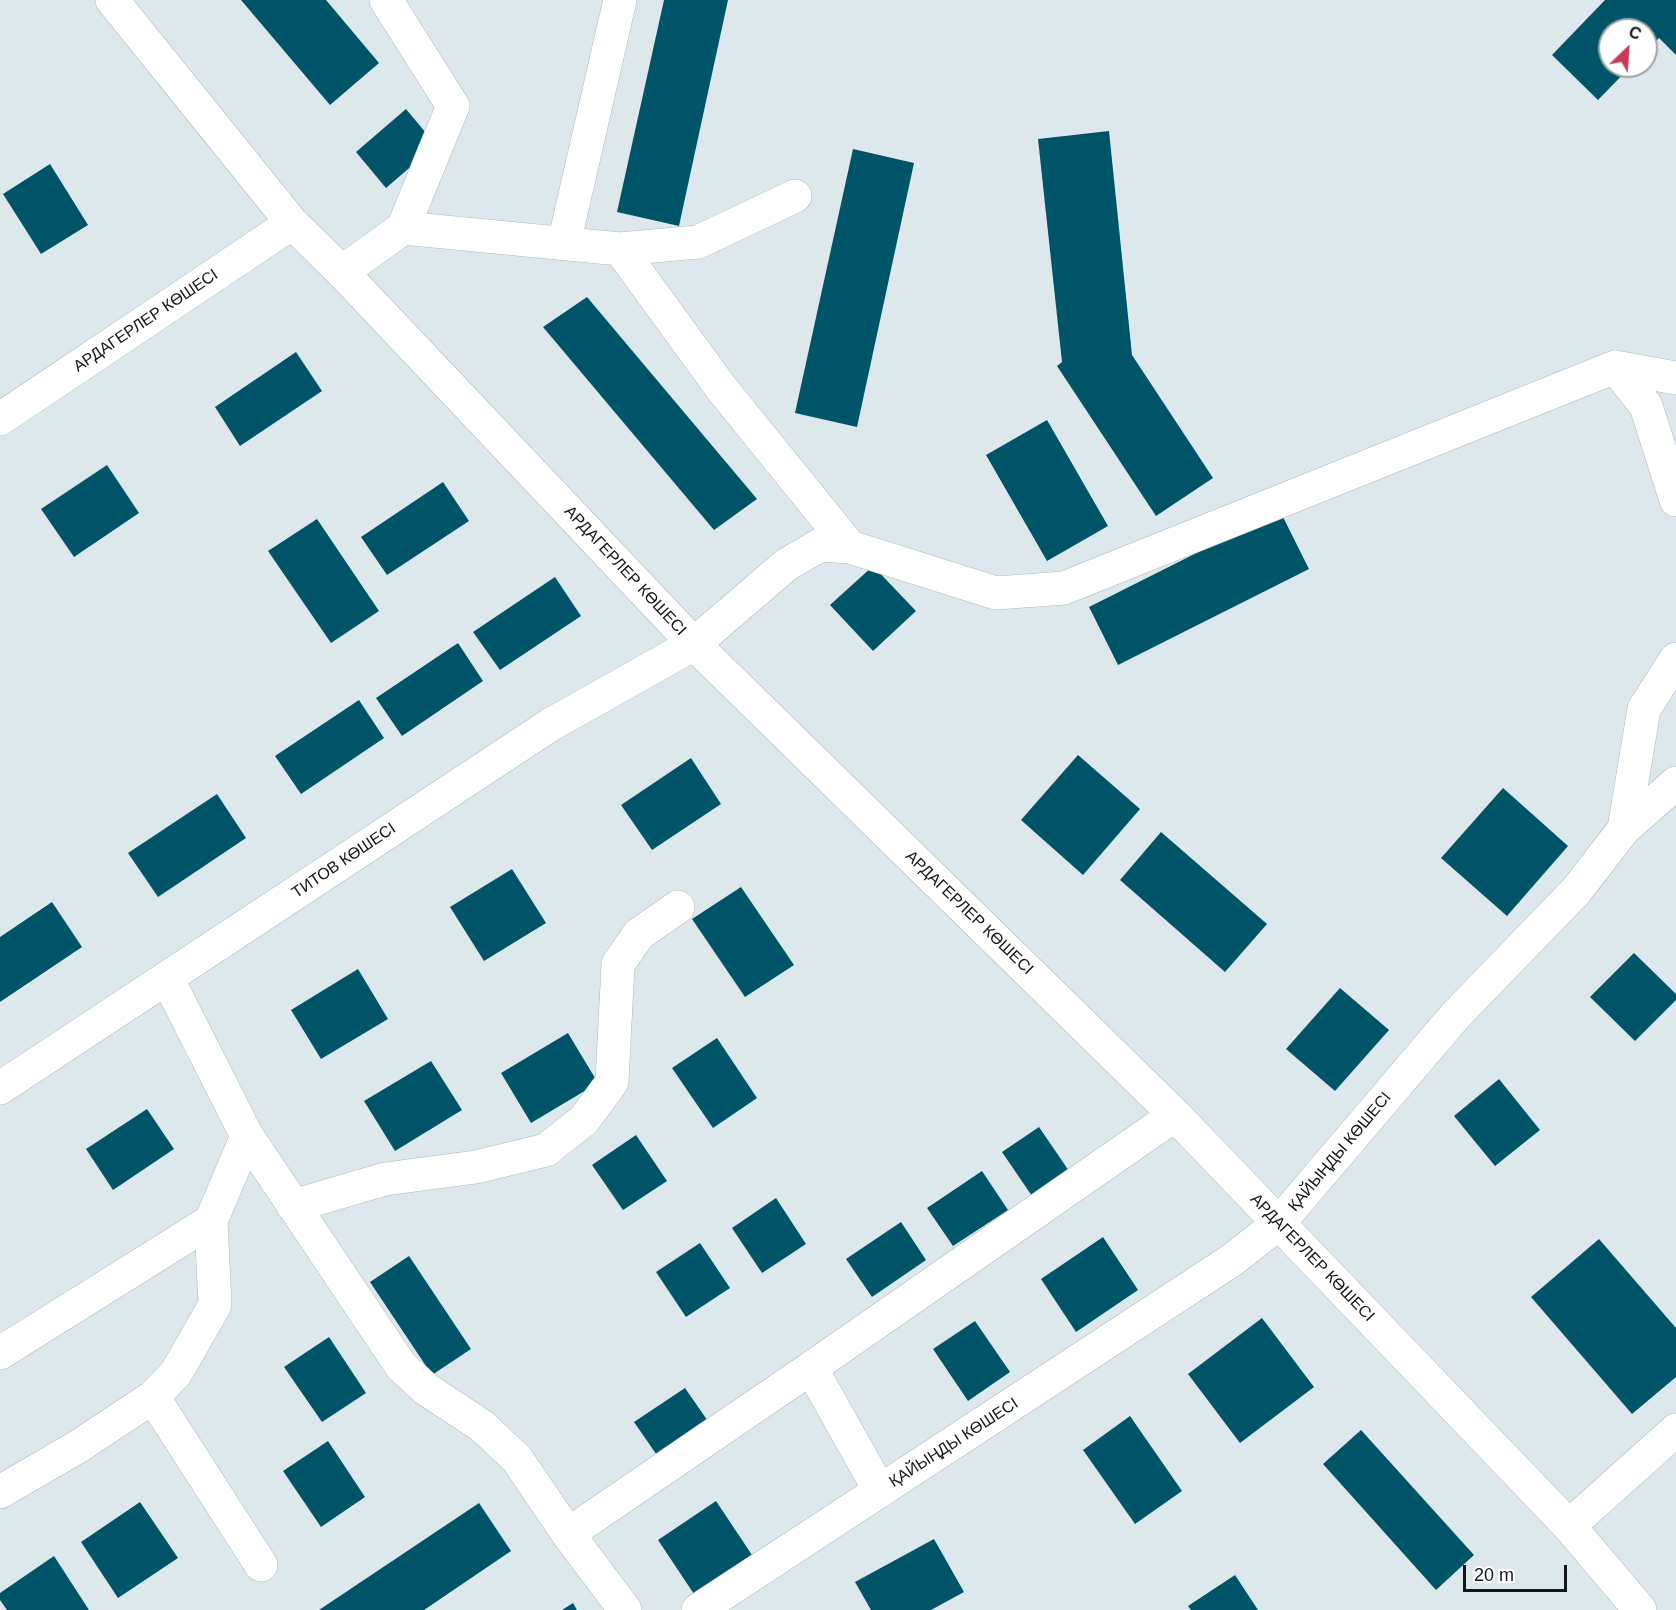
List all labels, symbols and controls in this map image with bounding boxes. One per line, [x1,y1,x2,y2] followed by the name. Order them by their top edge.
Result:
[1598,18,1658,78] north arrow
[1626,23,1644,43] text: С
[70,265,222,377] street label: АРДАГЕРЛЕР КӨШЕСІ
[560,502,690,640] street label: АРДАГЕРЛЕР КӨШЕСІ
[288,819,400,903] street label: ТИТОВ КӨШЕСІ
[901,847,1037,979] street label: АРДАГЕРЛЕР КӨШЕСІ
[1285,1088,1395,1216] street label: ҚАЙЫҢДЫ КӨШЕСІ
[1246,1190,1378,1326] street label: АРДАГЕРЛЕР КӨШЕСІ
[886,1394,1022,1492] street label: ҚАЙЫҢДЫ КӨШЕСІ
[1466,1553,1570,1591] scale bar
[1474,1565,1514,1585] text: 20 m

